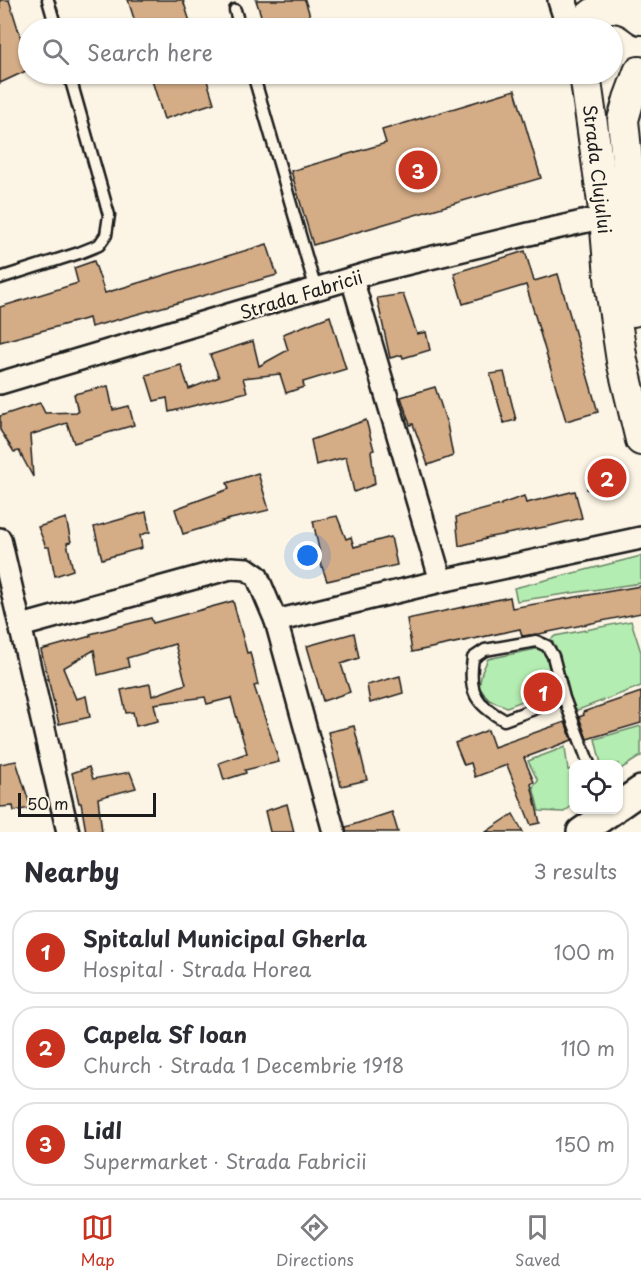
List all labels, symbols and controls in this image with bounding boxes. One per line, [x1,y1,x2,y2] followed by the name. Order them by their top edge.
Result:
[18,18,623,84] search box
[39,35,72,68] icon: search
[87,35,213,68] text: Search here
[577,103,619,235] street label: Strada Clujului
[398,148,438,192] pin: 3
[236,262,366,326] street label: Strada Fabricii
[588,456,626,500] pin: 2
[293,541,322,570] your location
[524,670,562,714] pin: 1
[569,760,623,814] map controls
[569,760,623,814] button: locate
[18,790,156,818] scale bar
[27,791,68,815] text: 50 m
[24,852,119,891] text: Nearby
[534,856,617,886] text: 3 results
[83,921,367,954] text: Spitalul Municipal Gherla
[41,937,50,967] text: 1
[554,937,615,967] text: 100 m
[83,954,311,984] text: Hospital · Strada Horea
[83,1017,247,1050] text: Capela Sf Ioan
[38,1033,53,1063] text: 2
[561,1033,615,1063] text: 110 m
[83,1050,404,1080] text: Church · Strada 1 Decembrie 1918
[83,1113,122,1146] text: Lidl
[39,1129,52,1159] text: 3
[555,1129,615,1159] text: 150 m
[83,1146,367,1176] text: Supermarket · Strada Fabricii
[81,1211,115,1271] tab: Map
[276,1211,354,1271] tab: Directions
[515,1211,560,1271] tab: Saved

